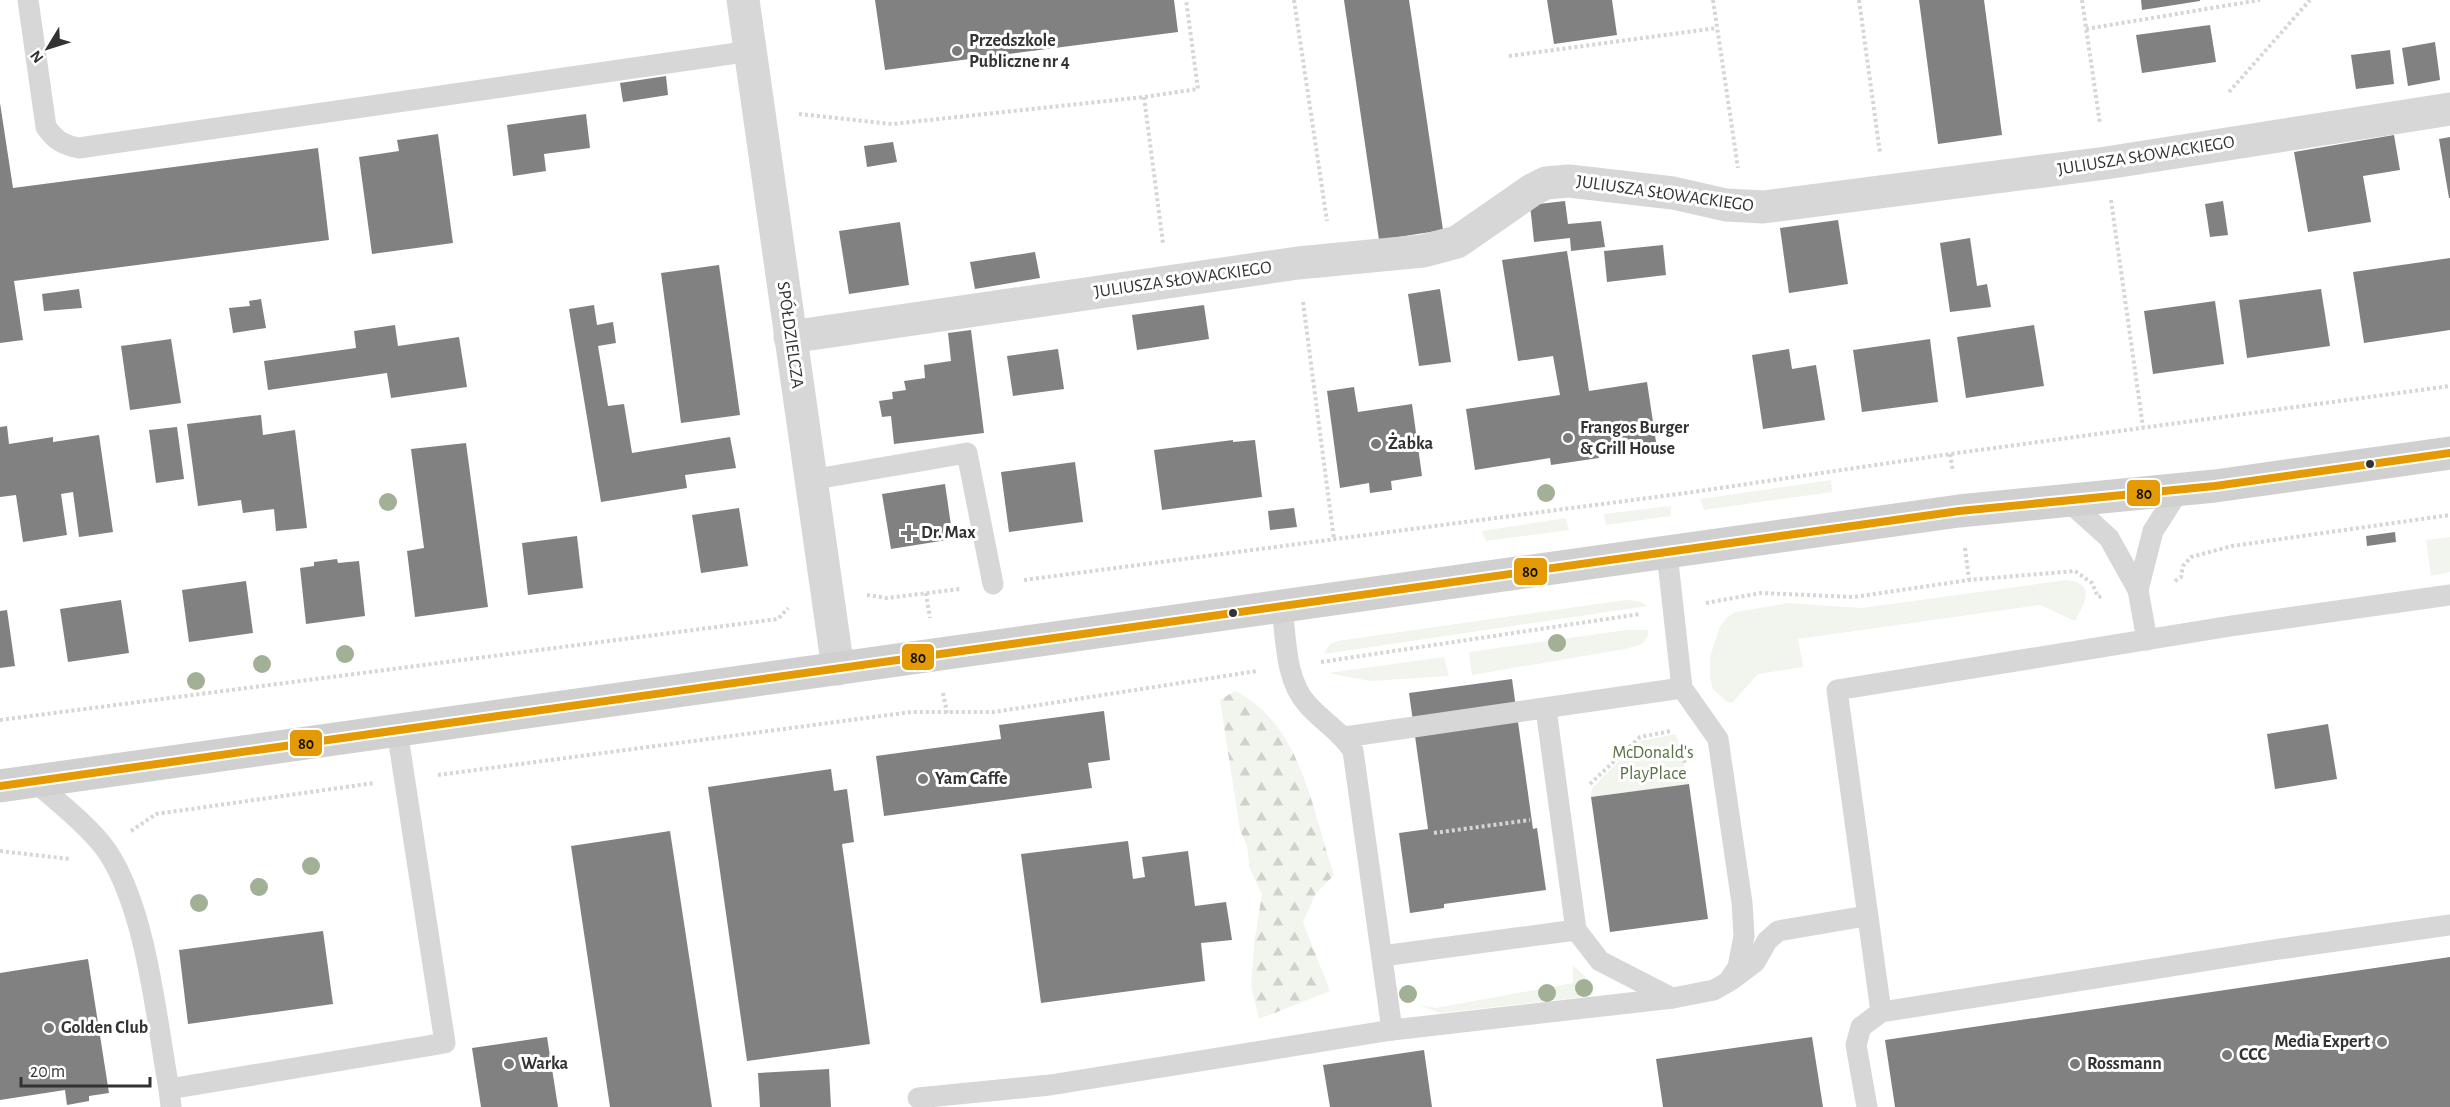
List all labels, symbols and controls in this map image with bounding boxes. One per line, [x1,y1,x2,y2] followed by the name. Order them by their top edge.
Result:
[18,18,78,78] north arrow
[969,32,1070,71] place label: Przedszkole Publiczne nr 4
[950,44,964,58] marker: Przedszkole Publiczne nr 4
[27,47,47,66] text: N
[2056,133,2236,179] street label: JULIUSZA SŁOWACKIEGO
[1575,173,1755,215] street label: JULIUSZA SŁOWACKIEGO
[1093,259,1273,301] street label: JULIUSZA SŁOWACKIEGO
[774,280,809,390] street label: SPÓŁDZIELCZA
[1580,419,1690,458] place label: Frangos Burger & Grill House
[1561,431,1575,445] marker: Frangos Burger & Grill House
[1388,432,1434,453] place label: Żabka
[1369,437,1383,451] marker: Żabka
[2364,458,2376,470] unlabelled marker
[2126,479,2161,507] line badge: 80
[2136,486,2152,502] text: 80
[921,524,976,542] place label: Dr. Max
[902,526,916,540] marker: Dr. Max
[1513,557,1548,586] line badge: 80
[1522,564,1538,580] text: 80
[1227,607,1239,619] unlabelled marker
[901,643,935,671] line badge: 80
[910,650,926,666] text: 80
[289,729,323,757] line badge: 80
[298,736,314,752] text: 80
[1612,744,1694,783] park label: McDonald's PlayPlace
[935,770,1007,788] place label: Yam Caffe
[916,772,930,786] marker: Yam Caffe
[61,1019,148,1037] place label: Golden Club
[42,1021,56,1035] marker: Golden Club
[2274,1033,2370,1051] place label: Media Expert
[2375,1035,2389,1049] marker: Media Expert
[2239,1046,2268,1064] place label: CCC
[2220,1048,2234,1062] marker: CCC
[21,1050,150,1088] scale bar
[521,1055,569,1073] place label: Warka
[2087,1055,2162,1073] place label: Rossmann
[502,1057,516,1071] marker: Warka
[2068,1057,2082,1071] marker: Rossmann
[30,1063,65,1081] text: 20 m

